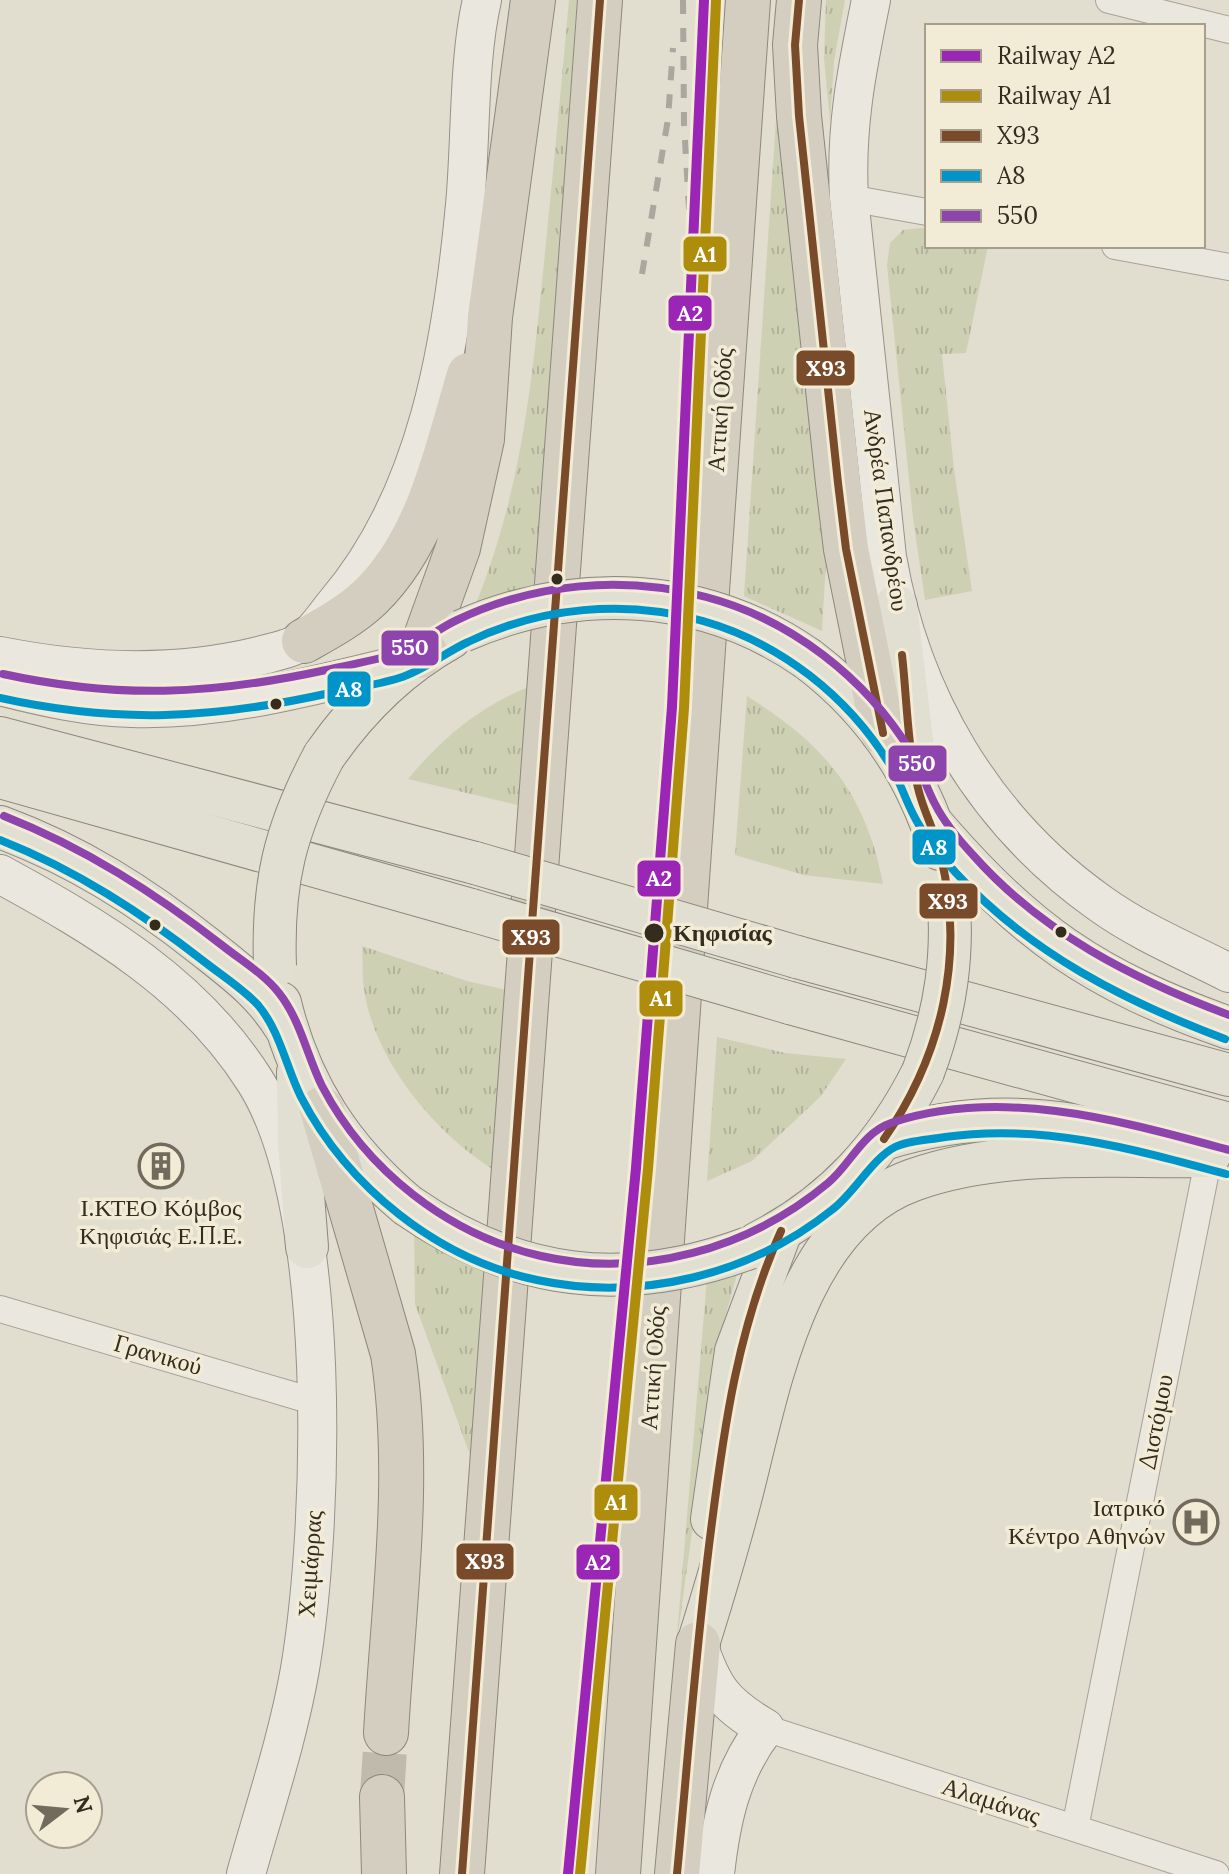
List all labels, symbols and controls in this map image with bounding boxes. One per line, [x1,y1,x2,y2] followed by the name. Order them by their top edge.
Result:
[925,24,1205,248] legend
[997,40,1116,71] text: Railway A2
[997,80,1111,111] text: Railway A1
[997,120,1040,151] text: X93
[996,160,1026,191] text: A8
[997,200,1038,231] text: 550
[682,235,728,273] line badge: A1
[693,240,717,268] text: A1
[667,294,713,332] line badge: A2
[677,299,703,327] text: A2
[700,346,739,473] street label: Αττική Οδός
[795,349,856,387] line badge: X93
[806,354,846,382] text: X93
[857,407,916,613] street label: Ανδρέα Παπανδρέου
[549,571,565,587] unlabelled marker
[380,629,440,667] line badge: 550
[391,633,429,661] text: 550
[326,670,372,708] line badge: A8
[335,675,363,703] text: A8
[268,696,284,712] unlabelled marker
[887,744,948,783] line badge: 550
[898,749,936,777] text: 550
[911,828,957,866] line badge: A8
[920,833,948,861] text: A8
[636,859,682,898] line badge: A2
[646,864,672,892] text: A2
[918,882,979,920] line badge: X93
[928,887,968,915] text: X93
[147,917,163,933] unlabelled marker
[673,917,773,948] place label: Κηφισίας
[501,918,561,956] line badge: X93
[642,921,666,945] marker: Κηφισίας
[511,923,551,951] text: X93
[1053,924,1069,940] unlabelled marker
[638,979,684,1018] line badge: A1
[649,984,673,1012] text: A1
[137,1142,185,1190] building icon: Ι.ΚΤΕΟ Κόμβος Κηφισιάς Ε.Π.Ε.
[79,1192,243,1251] place label: Ι.ΚΤΕΟ Κόμβος Κηφισιάς Ε.Π.Ε.
[633,1304,672,1431] street label: Αττική Οδός
[110,1327,206,1382] street label: Γρανικού
[1131,1372,1180,1472] street label: Διστόμου
[593,1483,639,1522] line badge: A1
[604,1488,628,1516] text: A1
[1008,1492,1165,1551] place label: Ιατρικό Κέντρο Αθηνών
[1172,1498,1220,1546] hospital icon: Ιατρικό Κέντρο Αθηνών
[290,1509,329,1619] street label: Χειμάρρας
[455,1542,515,1581] line badge: X93
[575,1543,621,1581] line badge: A2
[465,1547,505,1575] text: X93
[585,1548,611,1576] text: A2
[24,1770,104,1850] north arrow
[938,1770,1045,1831] street label: Αλαμάνας
[67,1792,99,1817] text: N

